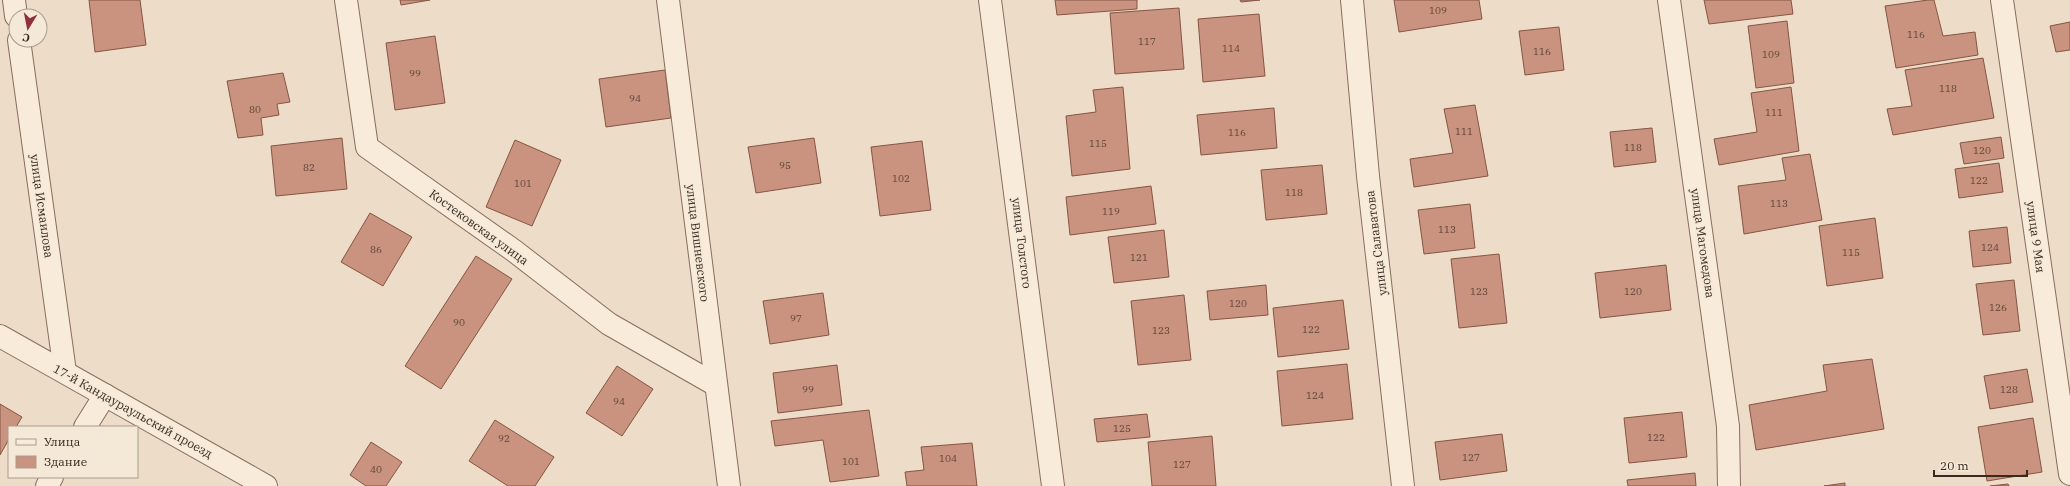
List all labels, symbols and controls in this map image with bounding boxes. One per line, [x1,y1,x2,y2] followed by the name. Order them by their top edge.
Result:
[1429,4,1447,17] house number: 109
[8,8,48,48] north arrow
[1907,28,1925,41] house number: 116
[21,30,31,45] text: С
[1138,35,1156,48] house number: 117
[1222,42,1240,55] house number: 114
[1533,45,1551,58] house number: 116
[1762,48,1780,61] house number: 109
[409,67,421,80] house number: 99
[1939,82,1957,95] house number: 118
[629,92,641,105] house number: 94
[249,103,261,116] house number: 80
[1765,106,1783,119] house number: 111
[1455,125,1473,138] house number: 111
[1228,126,1246,139] house number: 116
[1089,137,1107,150] house number: 115
[1624,141,1642,154] house number: 118
[1973,144,1991,157] house number: 120
[27,153,57,259] street label: улица Исмаилова
[779,159,791,172] house number: 95
[303,161,315,174] house number: 82
[892,172,910,185] house number: 102
[1970,174,1988,187] house number: 122
[514,177,532,190] house number: 101
[683,183,713,303] street label: улица Вишневского
[426,186,532,268] street label: Костековская улица
[1285,186,1303,199] house number: 118
[1688,187,1718,299] street label: улица Магомедова
[1362,189,1390,296] street label: улица Салаватова
[1009,197,1035,290] street label: улица Толстого
[1770,197,1788,210] house number: 113
[2024,200,2048,274] street label: улица 9 Мая
[1102,205,1120,218] house number: 119
[1438,223,1456,236] house number: 113
[1981,241,1999,254] house number: 124
[370,243,382,256] house number: 86
[1842,246,1860,259] house number: 115
[1130,251,1148,264] house number: 121
[1470,285,1488,298] house number: 123
[1624,285,1642,298] house number: 120
[1229,297,1247,310] house number: 120
[1989,301,2007,314] house number: 126
[790,312,802,325] house number: 97
[453,316,465,329] house number: 90
[1302,323,1320,336] house number: 122
[1152,324,1170,337] house number: 123
[51,361,215,461] street label: 17-й Кандаураульский проезд
[802,383,814,396] house number: 99
[2000,383,2018,396] house number: 128
[1306,389,1324,402] house number: 124
[613,395,625,408] house number: 94
[1113,422,1131,435] house number: 125
[8,426,138,478] legend
[1647,431,1665,444] house number: 122
[498,432,510,445] house number: 92
[44,434,81,449] text: Улица
[1462,451,1480,464] house number: 127
[939,452,957,465] house number: 104
[1934,452,2027,478] scale bar
[44,454,87,469] text: Здание
[842,455,860,468] house number: 101
[1173,458,1191,471] house number: 127
[1940,458,1969,473] text: 20 m
[370,463,382,476] house number: 40

